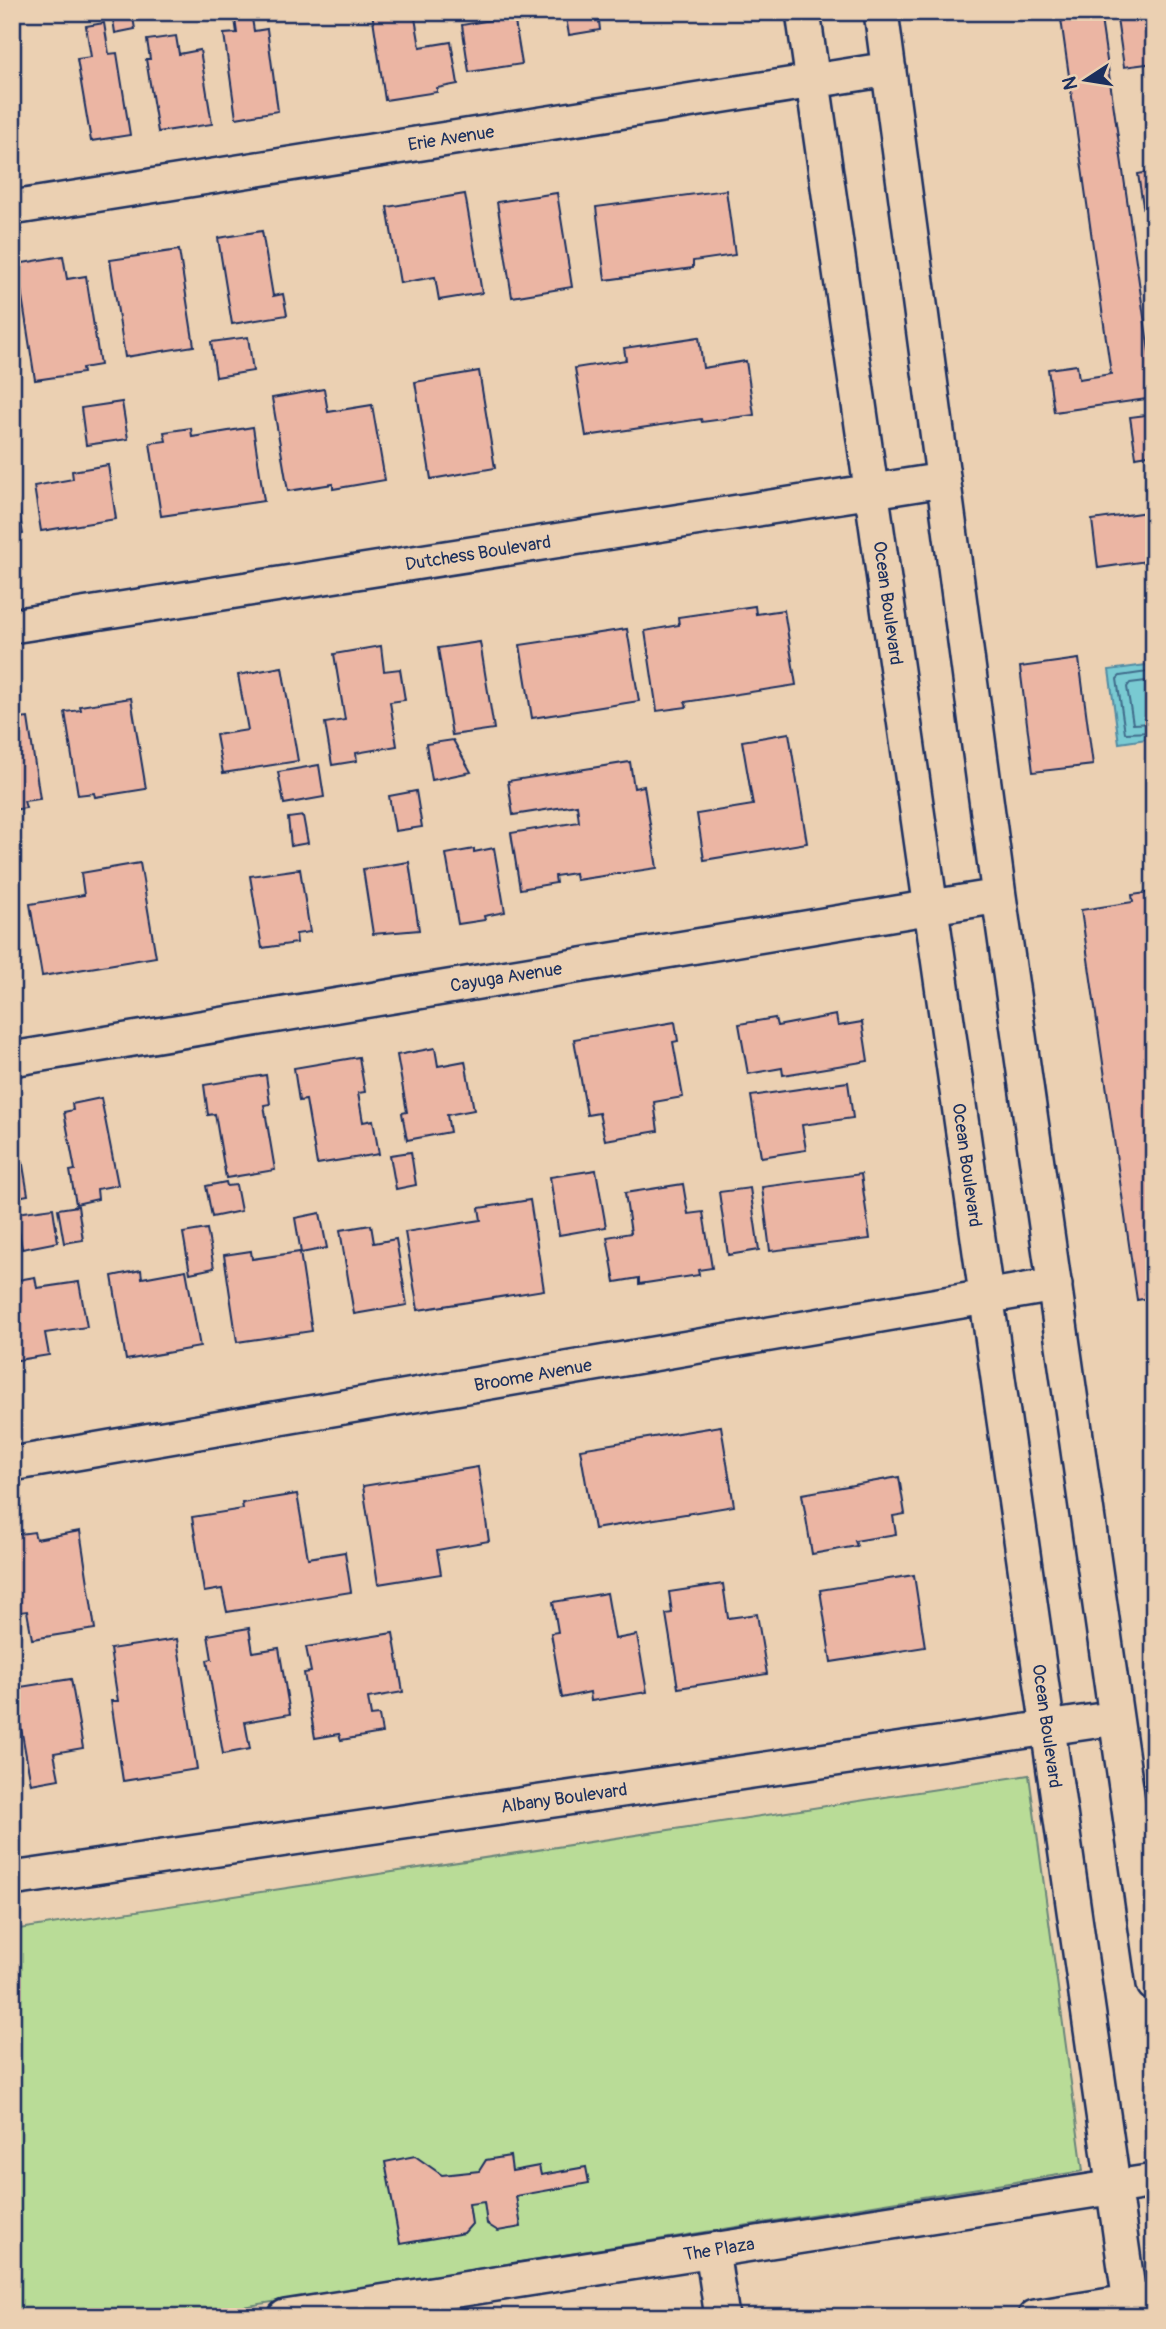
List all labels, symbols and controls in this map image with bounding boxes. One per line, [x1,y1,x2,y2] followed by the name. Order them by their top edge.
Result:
[1050,46,1120,116] north arrow
[1057,74,1083,92] text: N
[406,120,496,157] street label: Erie Avenue
[404,531,553,576] street label: Dutchess Boulevard
[867,540,908,666] street label: Ocean Boulevard
[449,957,564,998] street label: Cayuga Avenue
[946,1102,987,1228] street label: Ocean Boulevard
[472,1354,594,1397] street label: Broome Avenue
[1026,1663,1067,1789] street label: Ocean Boulevard
[499,1778,629,1819] street label: Albany Boulevard
[682,2233,756,2266] street label: The Plaza

